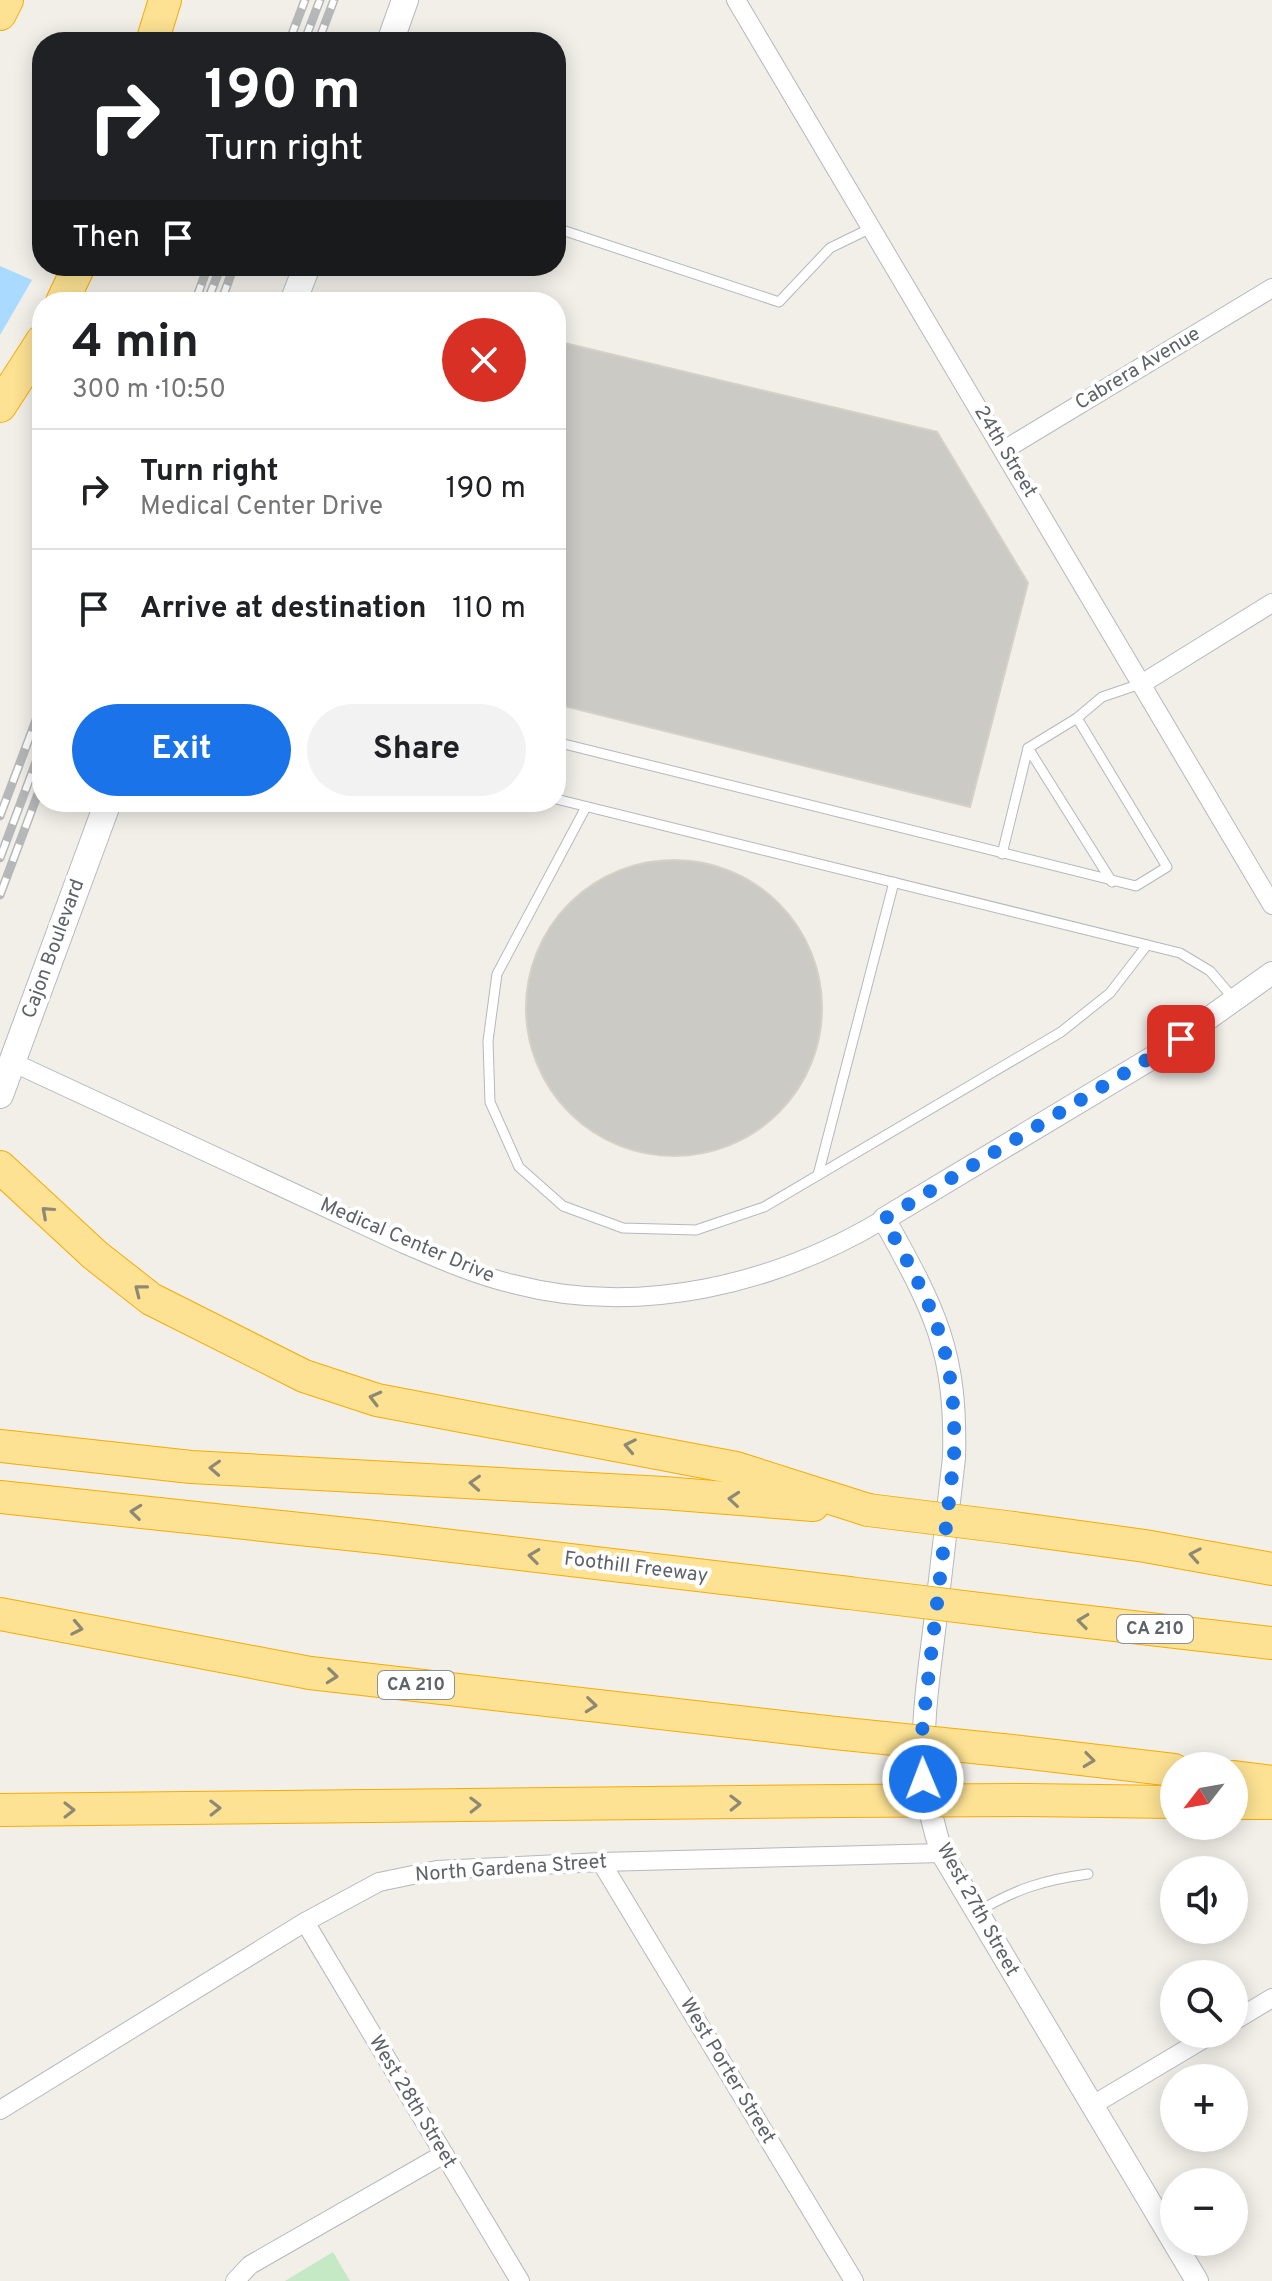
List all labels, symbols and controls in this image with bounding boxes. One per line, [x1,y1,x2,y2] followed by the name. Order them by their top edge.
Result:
[204,58,361,128] text: 190 m
[72,64,176,168] icon: right
[204,127,363,173] text: Turn right
[156,216,200,260] icon: arrive
[72,220,140,257] text: Then
[72,314,199,374] text: 4 min
[442,318,526,402] button: close
[1071,321,1205,417] street label: Cabrera Avenue
[72,374,226,407] text: 300 m · 10:50
[967,401,1043,503] street label: 24th Street
[140,454,278,491] text: Turn right
[72,467,116,511] icon: right
[445,471,526,508] text: 190 m
[140,491,383,524] text: Medical Center Drive
[72,587,116,631] icon: arrive
[140,591,426,628] text: Arrive at destination
[452,591,526,628] text: 110 m
[72,704,291,796] button: Exit
[307,704,526,796] button: Share
[17,876,91,1022] street label: Cajon Boulevard
[1147,1005,1215,1073] pin
[1159,1017,1203,1061] icon: arrive
[316,1193,498,1289] street label: Medical Center Drive
[41,1207,56,1221] one-way arrow
[134,1286,149,1300] one-way arrow
[369,1391,383,1408] one-way arrow
[624,1439,637,1456] one-way arrow
[208,1460,221,1477] one-way arrow
[468,1474,481,1491] one-way arrow
[727,1491,740,1508] one-way arrow
[130,1504,143,1521] one-way arrow
[563,1546,709,1590] street label: Foothill Freeway
[1188,1547,1202,1564] one-way arrow
[527,1548,541,1565] one-way arrow
[1076,1613,1089,1630] one-way arrow
[1117,1615,1193,1643] road number: CA 210
[70,1619,83,1636] one-way arrow
[326,1667,339,1684] one-way arrow
[378,1671,454,1699] road number: CA 210
[584,1696,597,1713] one-way arrow
[881,1737,965,1821] position arrow
[1083,1752,1096,1769] one-way arrow
[1160,1752,1248,1840] north arrow
[1160,1752,1248,2256] map controls
[729,1794,742,1812] one-way arrow
[469,1797,482,1814] one-way arrow
[209,1799,222,1817] one-way arrow
[63,1801,76,1818] one-way arrow
[930,1839,1024,1981] street label: West 27th Street
[414,1849,608,1889] street label: North Gardena Street
[1160,1856,1248,1944] button: sound
[1160,1960,1248,2048] button: search
[673,1993,781,2149] street label: West Porter Street
[362,2031,462,2173] street label: West 28th Street
[1160,2064,1248,2152] button: +
[1160,2168,1248,2256] button: −

